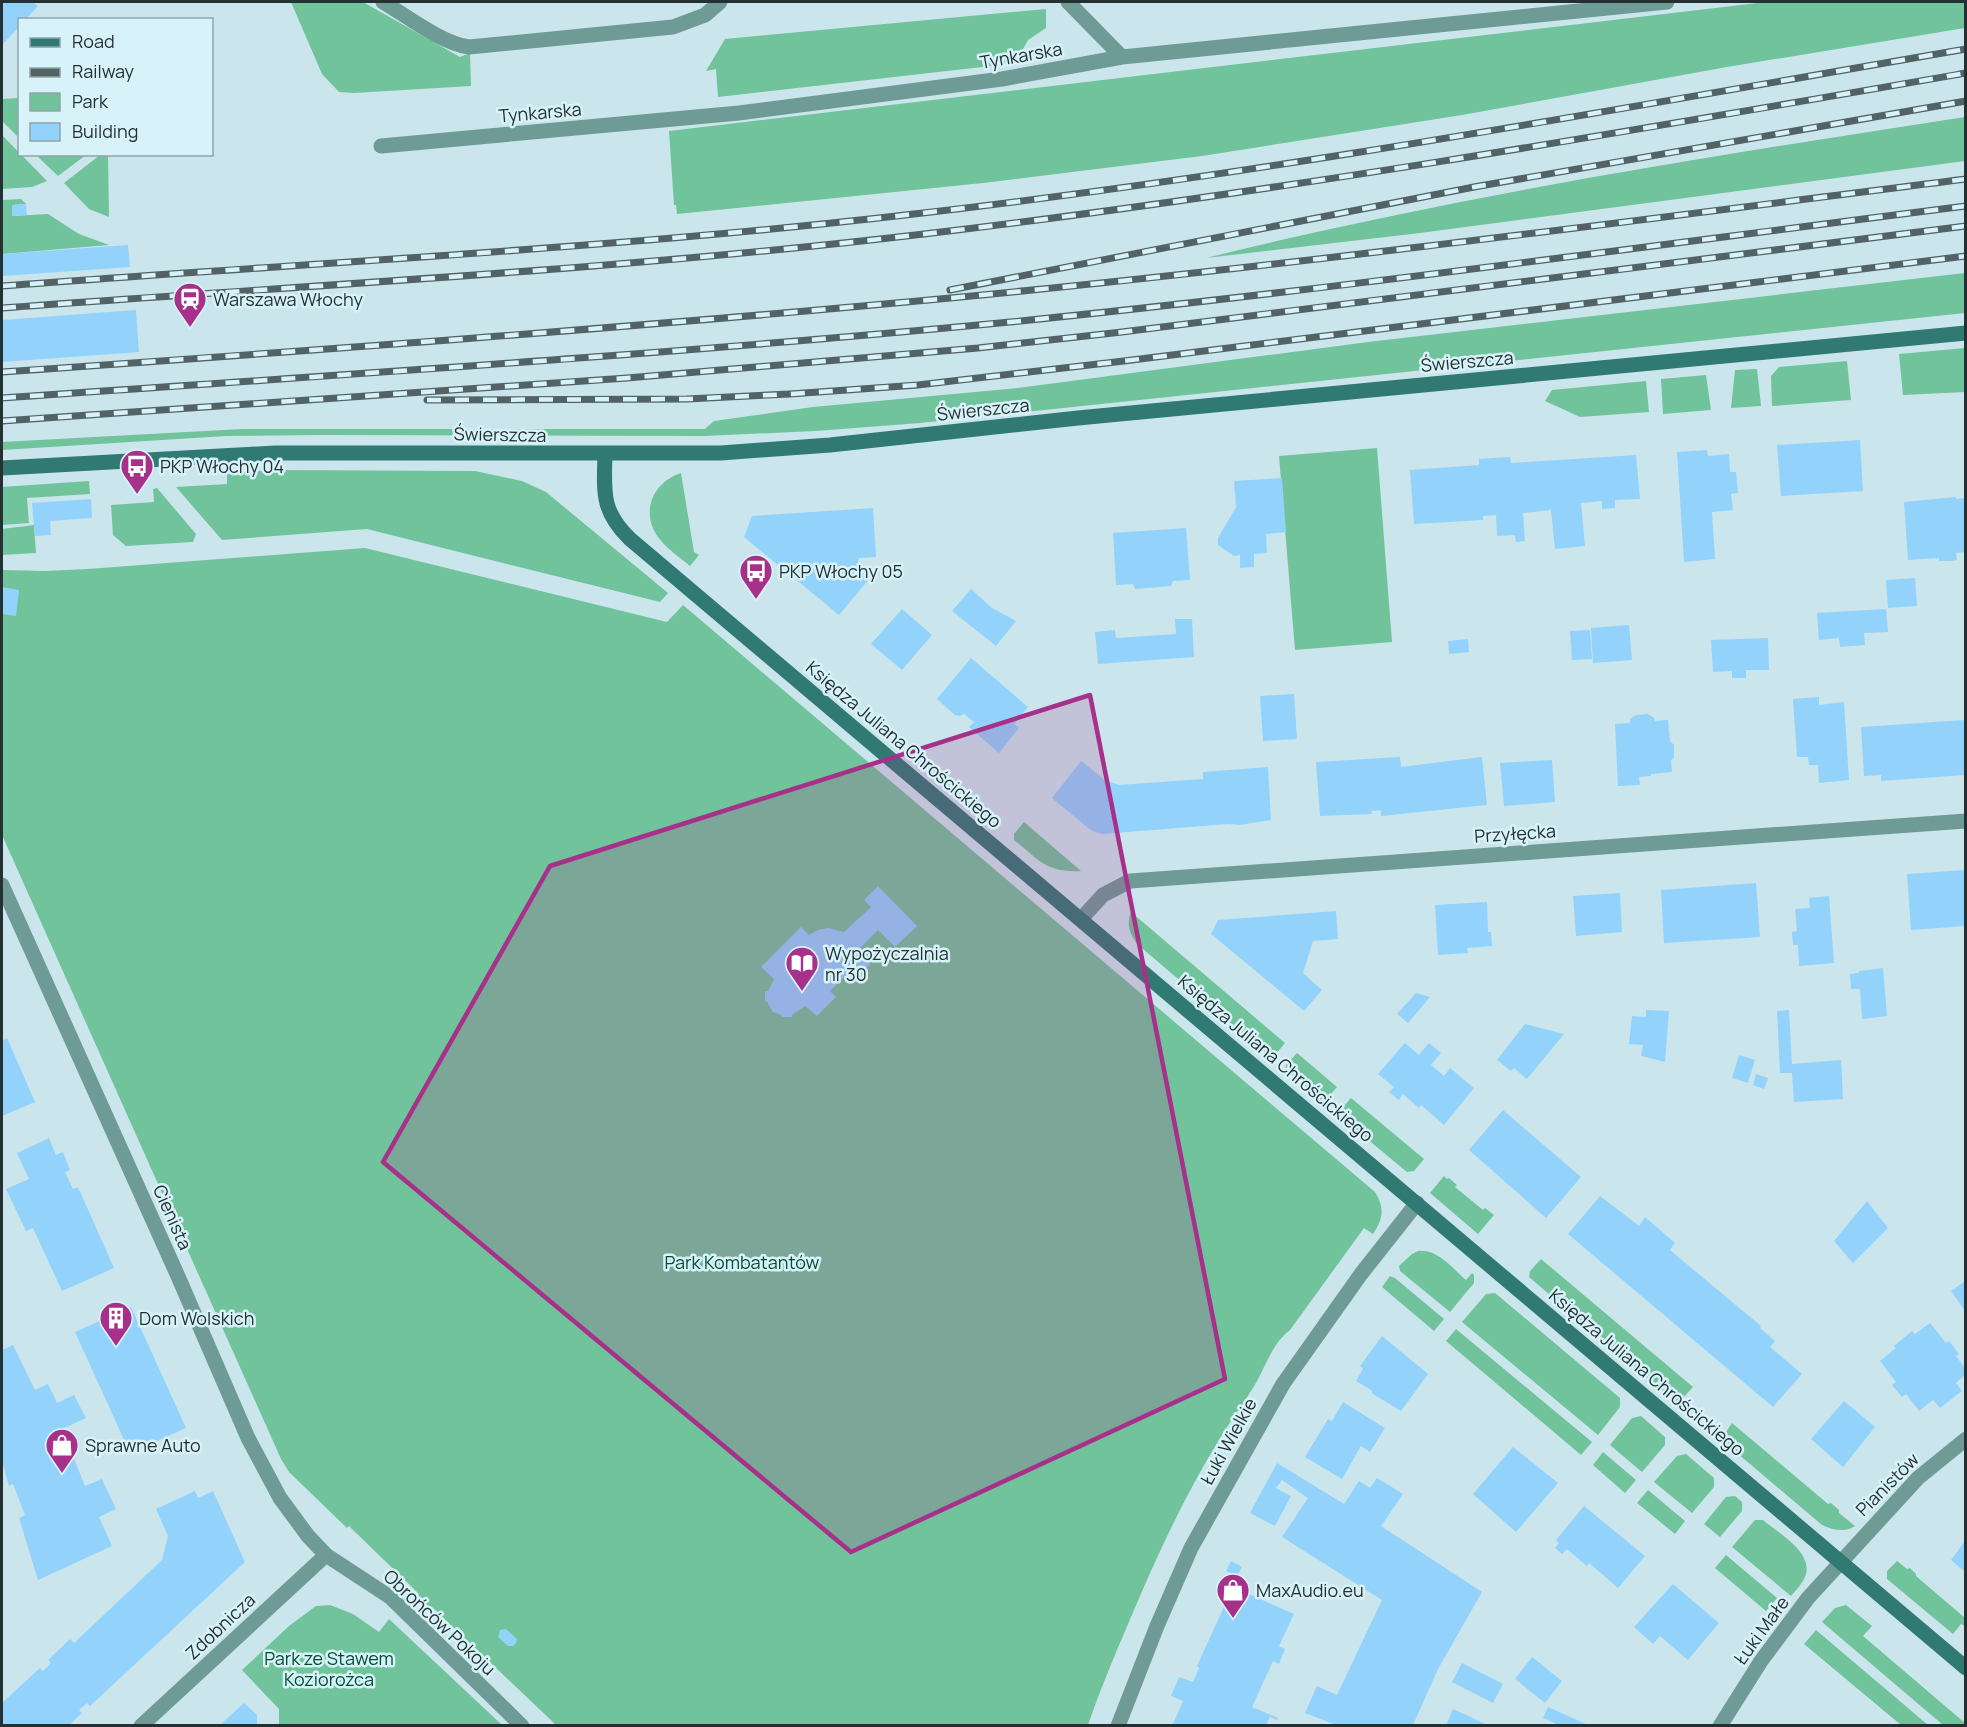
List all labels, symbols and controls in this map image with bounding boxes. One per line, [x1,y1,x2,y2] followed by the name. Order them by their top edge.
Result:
[18,18,213,156] legend
[72,29,115,53] text: Road
[978,36,1064,74] street label: Tynkarska
[72,59,134,83] text: Railway
[72,89,109,113] text: Park
[498,96,582,128] street label: Tynkarska
[72,119,138,143] text: Building
[172,281,208,328] station icon: Warszawa Włochy
[213,287,364,311] place label: Warszawa Włochy
[1420,345,1514,377] street label: Świerszcza
[936,392,1030,426] street label: Świerszcza
[453,421,547,447] street label: Świerszcza
[119,448,155,495] bus stop icon: PKP Włochy 04
[160,454,284,478] place label: PKP Włochy 04
[738,553,774,600] bus stop icon: PKP Włochy 05
[779,559,903,583] place label: PKP Włochy 05
[801,655,1007,833] street label: Księdza Juliana Chrościckiego
[1473,818,1557,848] street label: Przyłęcka
[825,941,949,986] place label: Wypożyczalnia nr 30
[784,945,820,992] library icon: Wypożyczalnia nr 30
[1173,969,1379,1147] street label: Księdza Juliana Chrościckiego
[148,1181,198,1253] street label: Cienista
[665,1250,820,1274] park label: Park Kombatantów
[1544,1283,1750,1461] street label: Księdza Juliana Chrościckiego
[98,1300,134,1347] building icon: Dom Wolskich
[139,1306,254,1330] place label: Dom Wolskich
[1194,1393,1262,1489] street label: Łuki Wielkie
[44,1427,80,1474] shop icon: Sprawne Auto
[85,1433,201,1457] place label: Sprawne Auto
[1850,1447,1924,1521] street label: Pianistów
[379,1564,501,1680] street label: Obrońców Pokoju
[1215,1572,1251,1619] shop icon: MaxAudio.eu
[1256,1578,1364,1602] place label: MaxAudio.eu
[180,1588,260,1664] street label: Zdobnicza
[1728,1591,1794,1669] street label: Łuki Małe
[264,1646,394,1691] park label: Park ze Stawem Koziorożca

